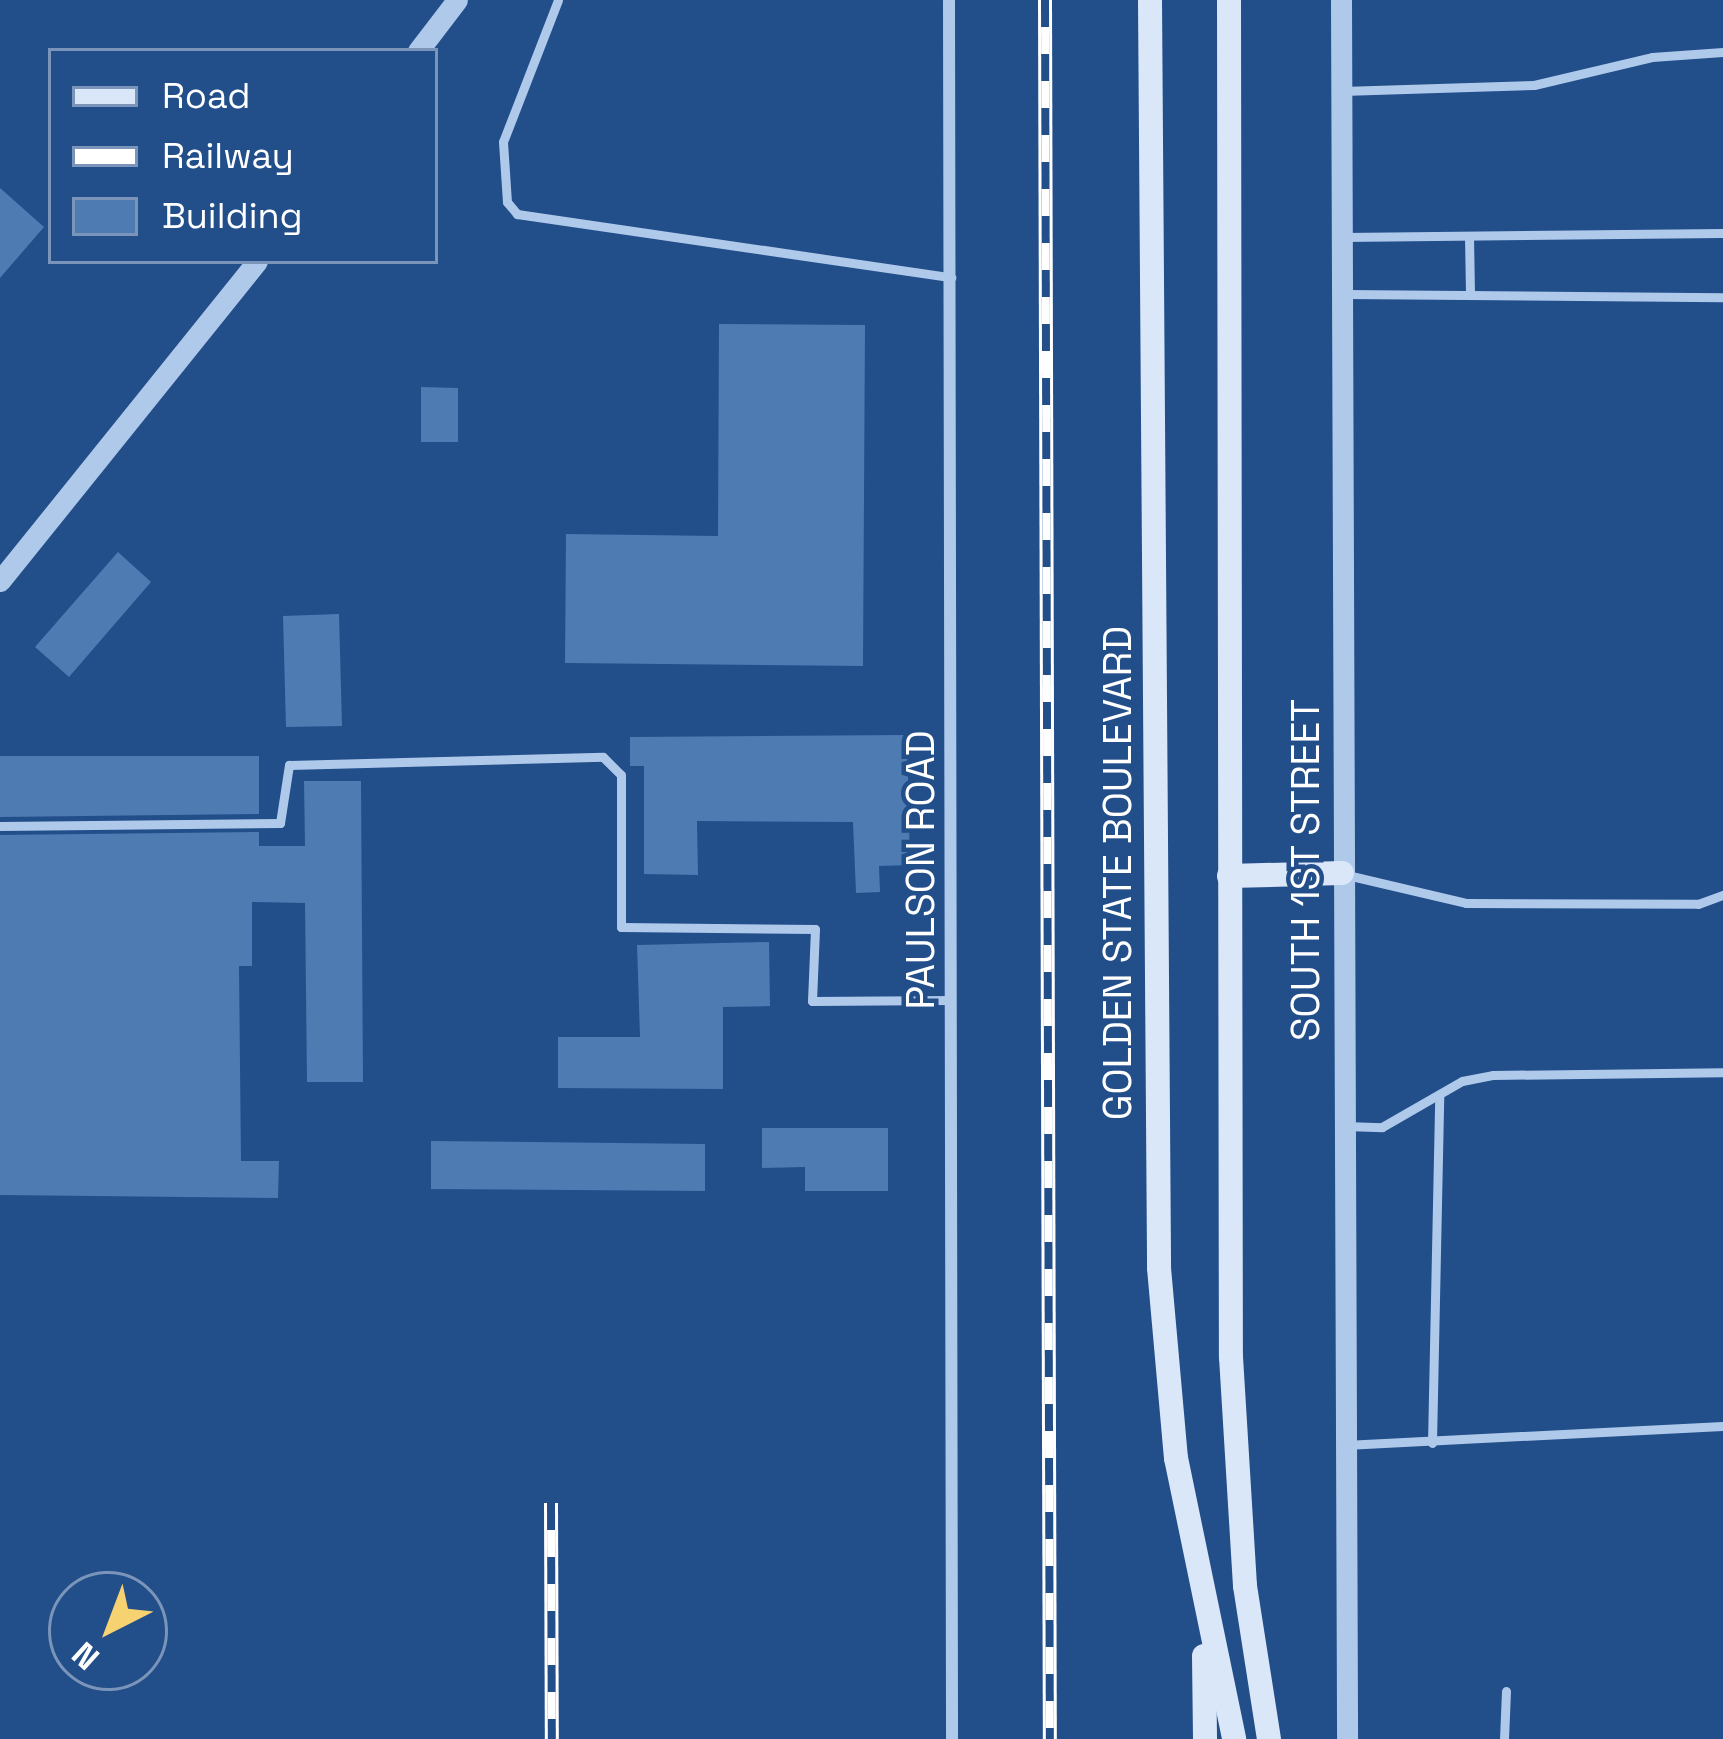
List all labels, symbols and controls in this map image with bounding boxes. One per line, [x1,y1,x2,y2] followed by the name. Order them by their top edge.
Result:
[48,48,438,264] legend
[162,73,250,119] text: Road
[162,133,294,179] text: Railway
[162,193,303,239] text: Building
[1095,626,1141,1120] street label: GOLDEN STATE BOULEVARD
[1283,698,1329,1042] street label: SOUTH 1ST STREET
[898,730,944,1010] street label: PAULSON ROAD
[48,1571,168,1691] north arrow
[64,1633,108,1679] text: N

